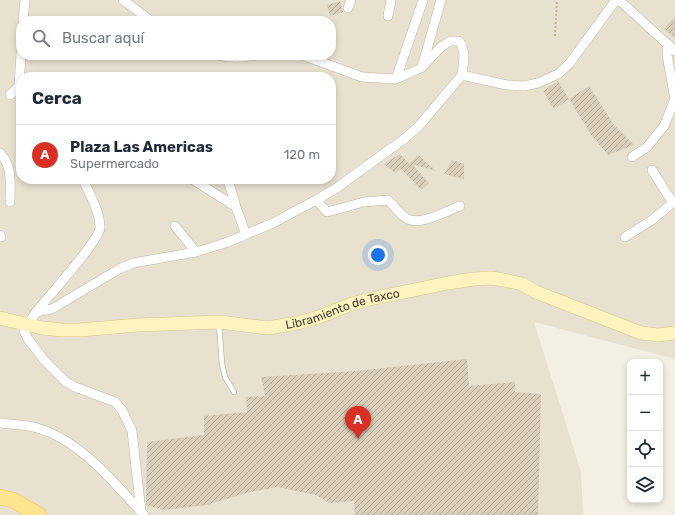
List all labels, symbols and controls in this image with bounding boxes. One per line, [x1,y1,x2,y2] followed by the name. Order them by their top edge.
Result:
[16,16,336,60] search box
[30,27,52,49] icon: search
[62,29,144,47] text: Buscar aquí
[32,88,82,108] text: Cerca
[70,138,213,156] text: Plaza Las Americas
[40,147,50,162] text: A
[284,147,320,162] text: 120 m
[70,156,159,171] text: Supermercado
[368,245,388,265] your location
[284,286,401,332] street label: Libramiento de Taxco
[627,359,663,503] map controls
[627,359,663,395] button: +
[627,395,663,431] button: −
[345,406,371,439] pin: A
[627,431,663,467] button: locate
[627,467,663,503] button: layers

